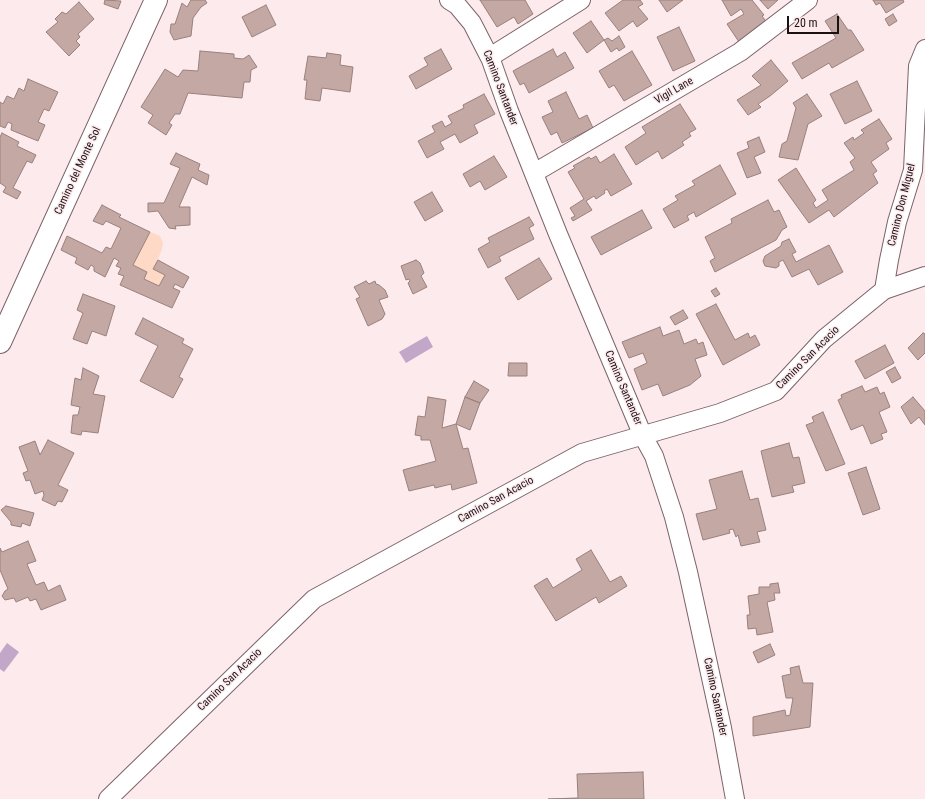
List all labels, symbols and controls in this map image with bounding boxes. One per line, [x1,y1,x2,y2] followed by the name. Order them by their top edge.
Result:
[789,8,841,34] scale bar
[794,16,818,30] text: 20 m
[480,48,520,128] street label: Camino Santander
[652,75,696,107] street label: Vigil Lane
[52,125,104,217] street label: Camino del Monte Sol
[885,162,919,248] street label: Camino Don Miguel
[774,324,842,392] street label: Camino San Acacio
[601,349,645,427] street label: Camino Santander
[456,474,536,526] street label: Camino San Acacio
[195,646,265,714] street label: Camino San Acacio
[700,657,730,737] street label: Camino Santander

